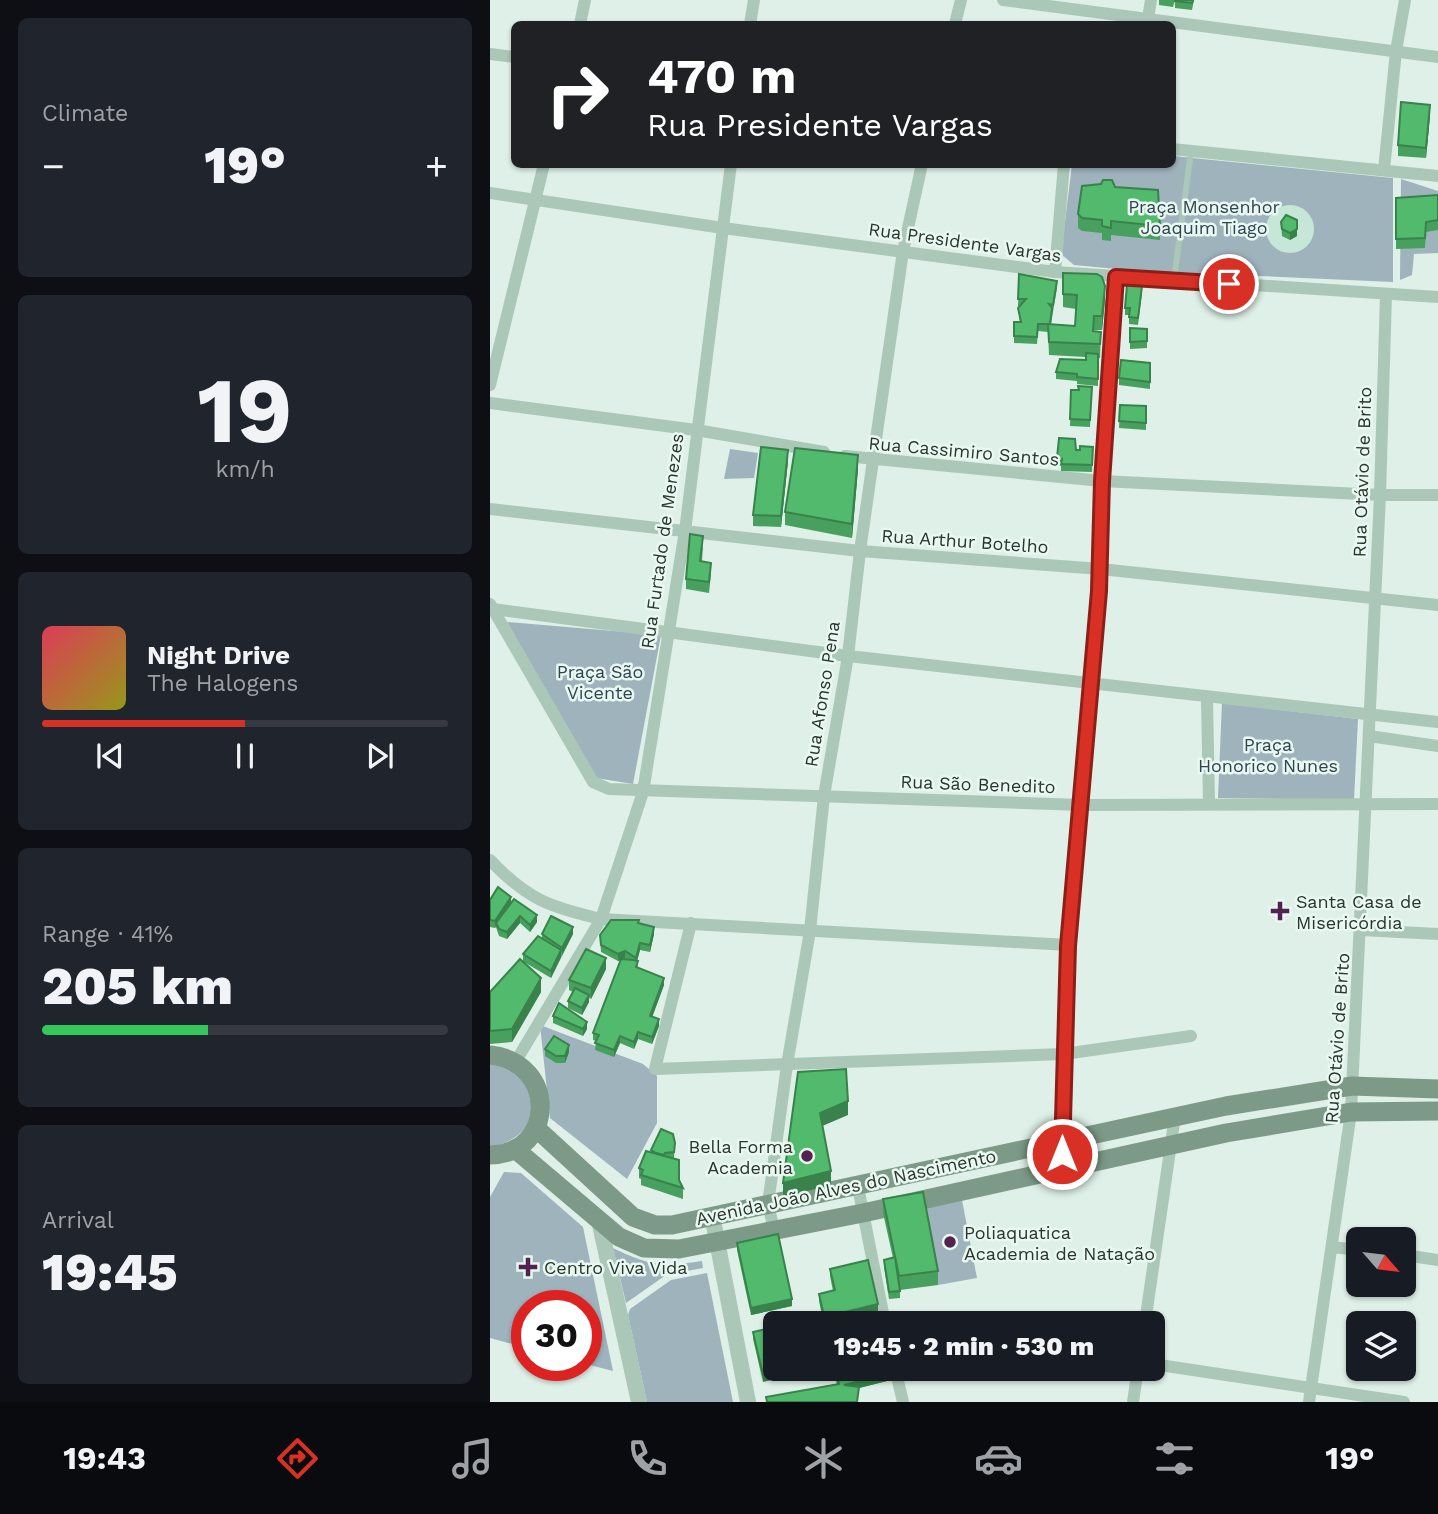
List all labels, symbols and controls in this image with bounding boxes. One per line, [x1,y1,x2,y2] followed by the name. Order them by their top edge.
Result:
[647,47,796,105] text: 470 m
[532,49,623,140] icon: right
[42,100,128,127] text: Climate
[647,106,993,144] text: Rua Presidente Vargas
[204,135,286,196] text: 19°
[42,144,65,188] text: −
[425,144,448,188] text: +
[1128,196,1280,238] park label: Praça Monsenhor Joaquim Tiago
[867,218,1063,266] street label: Rua Presidente Vargas
[1199,254,1259,314] pin
[1210,265,1248,303] icon: arrive
[197,357,293,464] text: 19
[1349,386,1375,558] street label: Rua Otávio de Brito
[636,432,688,650] street label: Rua Furtado de Menezes
[868,432,1060,470] street label: Rua Cassimiro Santos
[215,456,275,483] text: km/h
[881,525,1049,557] street label: Rua Arthur Botelho
[800,620,844,768] street label: Rua Afonso Pena
[147,640,290,670] text: Night Drive
[557,661,643,703] park label: Praça São Vicente
[147,670,298,697] text: The Halogens
[1198,734,1338,776] park label: Praça Honorico Nunes
[91,737,129,775] icon: previous
[226,737,264,775] icon: pause
[361,737,399,775] icon: next
[900,771,1056,797] street label: Rua São Benedito
[1296,891,1422,933] place label: Santa Casa de Misericórdia
[1270,901,1290,921] marker: Santa Casa de Misericórdia
[42,921,173,948] text: Range · 41%
[1321,952,1353,1124] street label: Rua Otávio de Brito
[42,956,233,1017] text: 205 km
[1025,1117,1099,1191] position arrow
[688,1136,793,1178] place label: Bella Forma Academia
[694,1145,998,1229] street label: Avenida João Alves do Nascimento
[799,1148,815,1164] marker: Bella Forma Academia
[42,1207,114,1234] text: Arrival
[964,1222,1155,1264] place label: Poliaquatica Academia de Natação
[1346,1227,1416,1297] north arrow
[1346,1227,1416,1381] map controls
[942,1234,958,1250] marker: Poliaquatica Academia de Natação
[42,1242,178,1303] text: 19:45
[518,1257,538,1277] marker: Centro Viva Vida
[544,1257,687,1278] place label: Centro Viva Vida
[511,1290,602,1381] speed limit sign: 30
[1346,1311,1416,1381] button: layers
[834,1331,1094,1361] text: 19:45 · 2 min · 530 m
[273,1434,322,1483] icon: directions
[448,1434,497,1483] icon: music
[623,1434,672,1483] icon: phone
[799,1434,848,1483] icon: climate
[974,1434,1023,1483] icon: car
[1150,1434,1199,1483] icon: filters
[63,1439,146,1477] text: 19:43
[1325,1439,1375,1477] text: 19°

